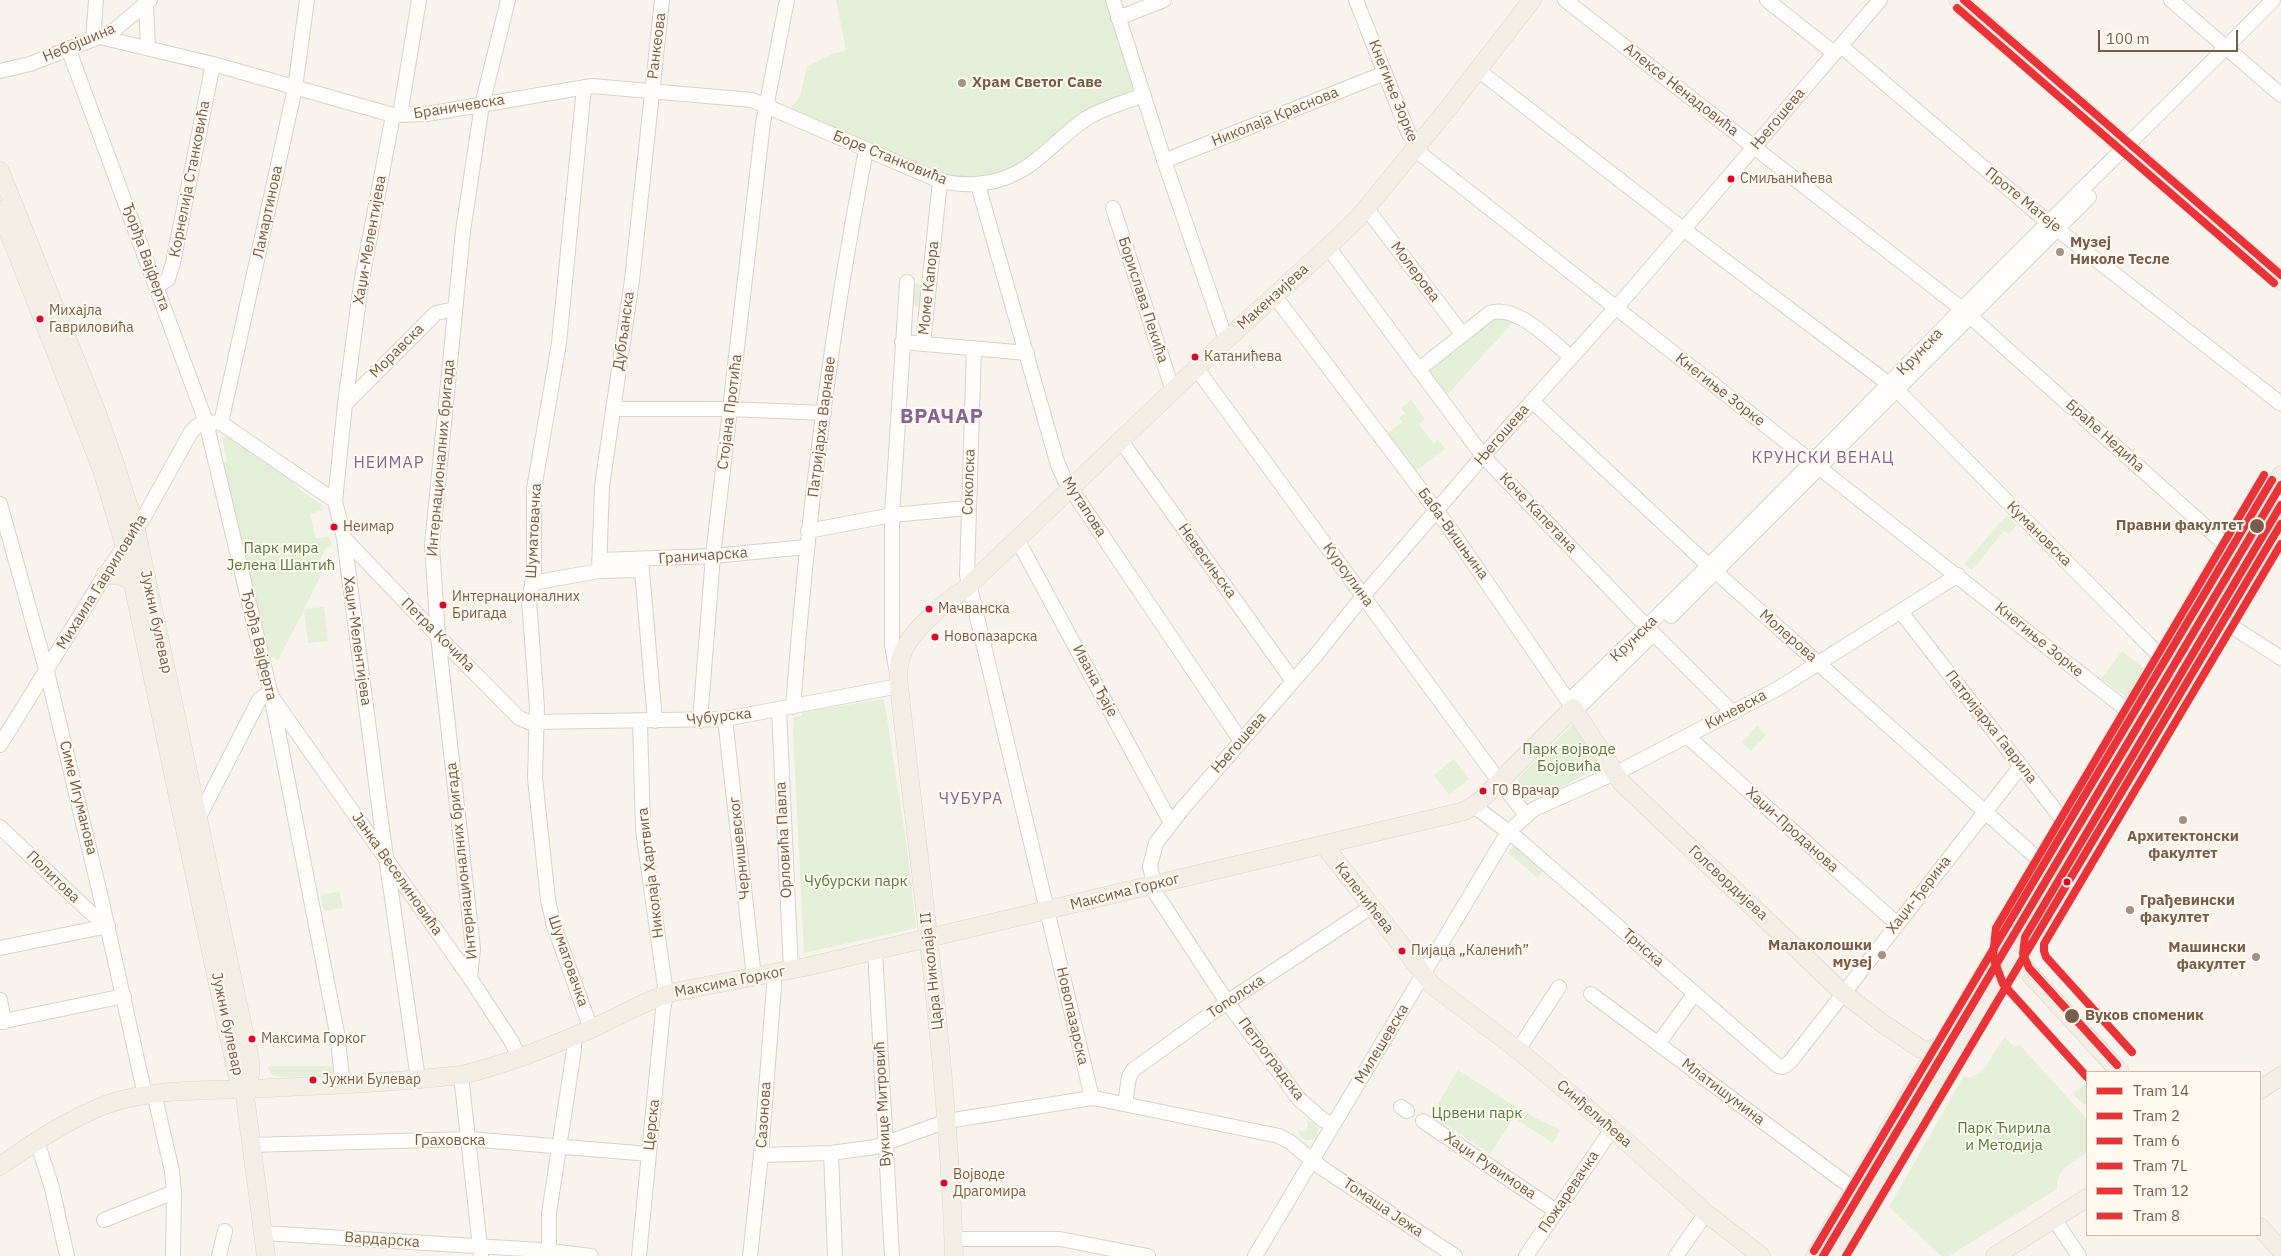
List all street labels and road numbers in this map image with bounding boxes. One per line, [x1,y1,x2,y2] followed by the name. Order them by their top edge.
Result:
[644,12,670,80] street label: Ранкеова
[40,20,118,66] street label: Небојшина
[1364,37,1422,145] street label: Кнегиње Зорке
[1620,40,1742,140] street label: Алексе Ненадовића
[1209,83,1341,151] street label: Николаја Краснова
[1747,85,1809,153] street label: Његошева
[412,91,506,123] street label: Браничевска
[166,99,214,259] street label: Корнелија Станковића
[830,127,950,189] street label: Боре Станковића
[249,164,287,260] street label: Ламартинова
[1981,164,2065,236] street label: Проте Матеје
[350,174,390,306] street label: Хаџи-Мелентијева
[118,201,174,313] street label: Ђорђа Вајферта
[1114,235,1172,365] street label: Борислава Пекића
[1387,238,1443,306] street label: Молерова
[915,240,943,336] street label: Моме Капора
[1234,260,1312,334] street label: Макензијева
[610,291,638,371] street label: Дубљанска
[366,320,428,382] street label: Моравска
[1893,325,1947,379] street label: Крунска
[1672,349,1768,431] street label: Кнегиње Зорке
[714,353,746,471] street label: Стојана Протића
[804,355,840,499] street label: Патријарха Варнаве
[423,359,459,557] street label: Интернационалних бригада
[2062,396,2148,476] street label: Браће Недића
[1471,401,1533,469] street label: Његошева
[959,449,979,515] street label: Соколска
[1495,469,1581,557] street label: Коче Капетана
[1058,474,1110,540] street label: Мутапова
[523,483,545,579] street label: Шуматовачка
[1414,485,1492,583] street label: Баба-Вишњина
[2003,498,2075,570] street label: Кумановска
[53,511,151,653] street label: Михаила Гавриловића
[1174,520,1240,602] street label: Невесињска
[1319,540,1377,610] street label: Курсулина
[658,544,748,568] street label: Граничарска
[136,569,176,675] street label: Јужни булевар
[339,575,375,707] street label: Хаџи-Мелентијева
[237,588,281,702] street label: Ђорђа Вајферта
[397,594,479,676] street label: Петра Кочића
[1991,599,2087,681] street label: Кнегиње Зорке
[1755,606,1821,666] street label: Молерова
[1607,612,1661,666] street label: Крунска
[1068,642,1122,720] street label: Ивана Ђаје
[1941,667,2041,787] street label: Патријарха Гаврила
[1702,686,1770,734] street label: Кичевска
[686,705,752,729] street label: Чубурска
[1208,709,1270,777] street label: Његошева
[55,739,101,857] street label: Симе Игуманова
[443,762,481,960] street label: Интернационалних бригада
[772,781,796,899] street label: Орловића Павла
[1742,784,1842,876] street label: Хаџи-Проданова
[726,796,754,900] street label: Чернишевског
[634,807,668,939] street label: Николаја Хартвига
[348,809,446,939] street label: Јанка Веселиновића
[1685,842,1771,924] street label: Голсвордијева
[22,847,84,907] street label: Политова
[1883,852,1955,938] street label: Хаџи-Ђерина
[1331,859,1397,937] street label: Каленићева
[1068,870,1182,914] street label: Максима Горког
[917,911,947,1031] street label: Цара Николаја II
[544,913,592,1009] street label: Шуматовачка
[1619,925,1667,971] street label: Трнска
[673,962,787,1002] street label: Максима Горког
[1052,965,1092,1067] street label: Новопазарска
[207,971,247,1077] street label: Јужни булевар
[1204,971,1268,1023] street label: Тополска
[1351,1001,1413,1087] street label: Милешевска
[1234,1014,1308,1104] street label: Петроградска
[871,1041,895,1167] street label: Вукице Митровић
[1678,1055,1768,1129] street label: Млатишумина
[1553,1076,1635,1152] street label: Синђелићева
[753,1081,775,1149] street label: Сазонова
[640,1098,664,1152] street label: Церска
[1441,1129,1539,1203] street label: Хаџи Рувимова
[414,1132,486,1150] street label: Граховска
[1535,1147,1603,1237] street label: Пожаревачка
[1339,1175,1427,1241] street label: Томаша Јежа
[344,1228,420,1252] street label: Вардарска

